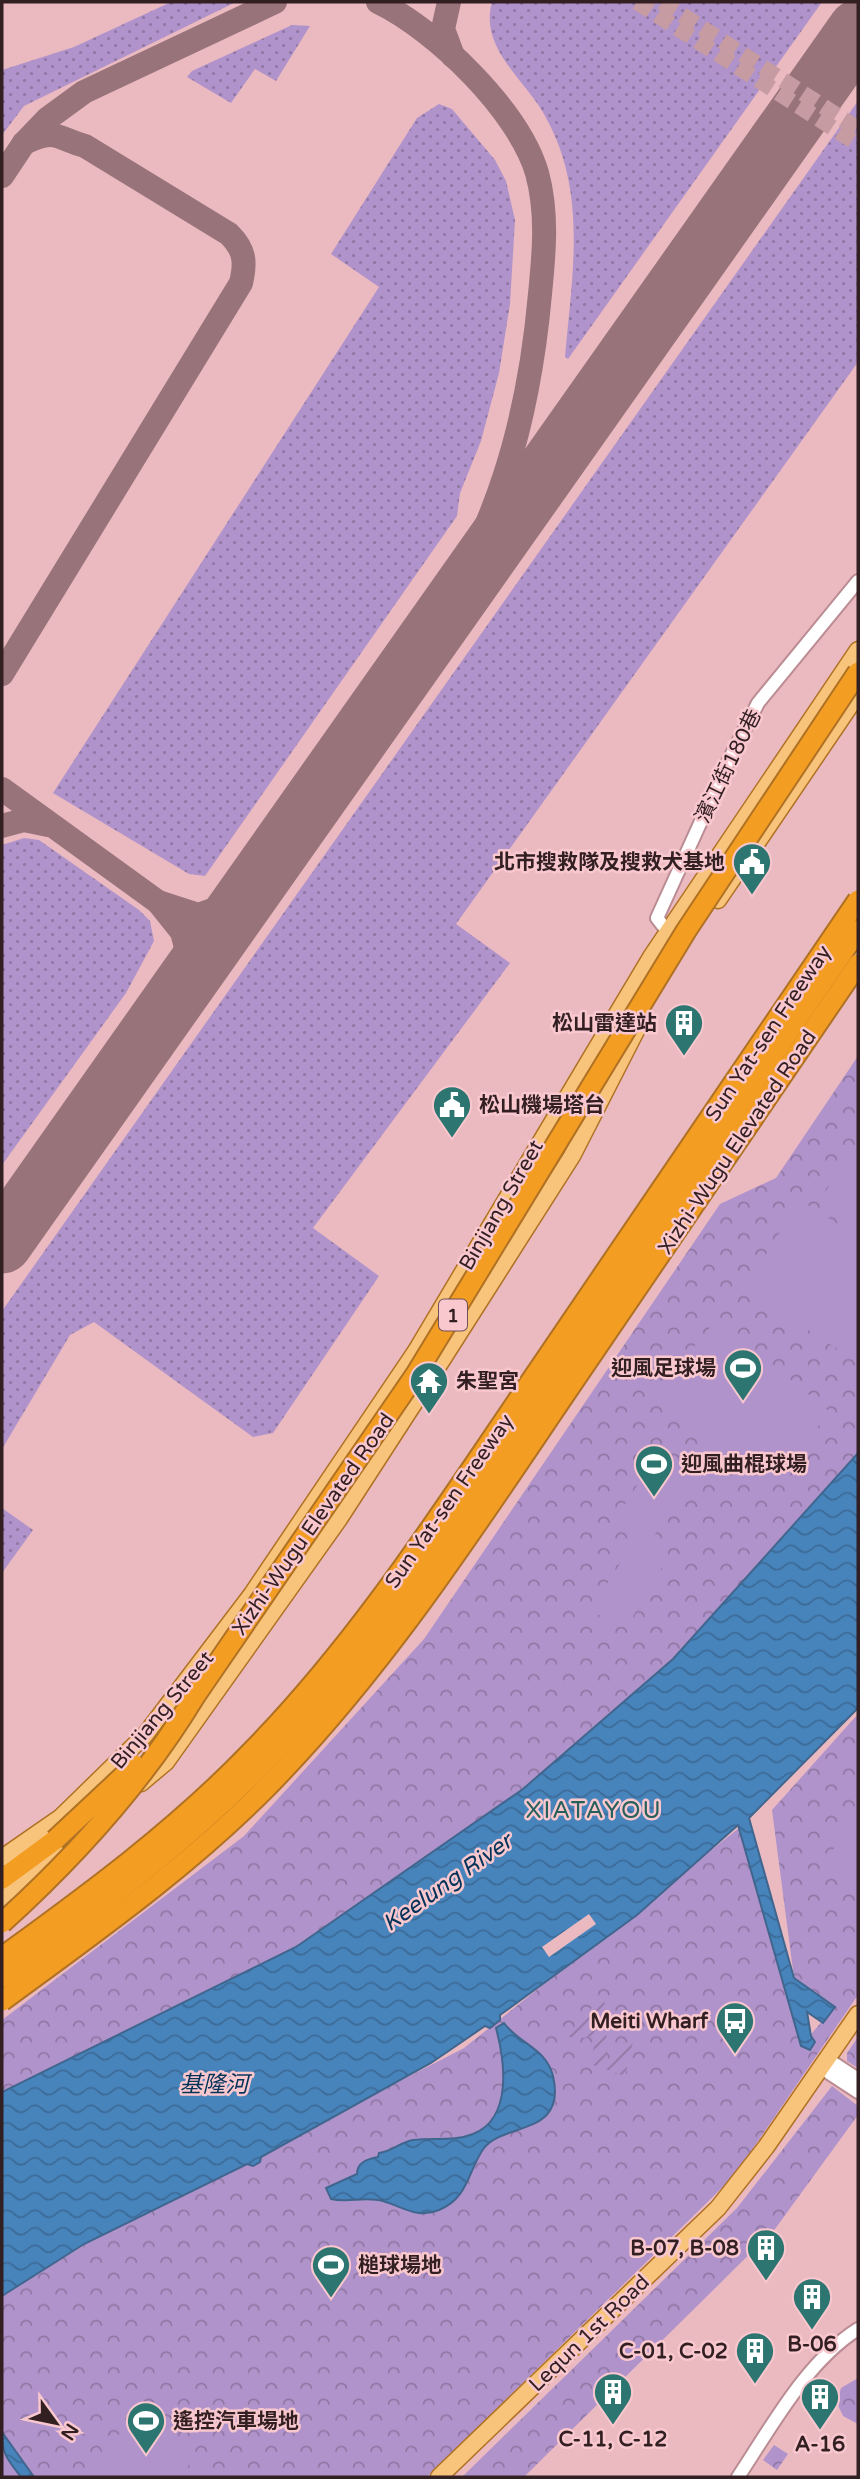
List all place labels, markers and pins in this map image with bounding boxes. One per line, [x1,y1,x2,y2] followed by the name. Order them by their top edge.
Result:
[731,841,773,896] public building icon: 北市搜救隊及搜救犬基地
[494,850,725,875] place label: 北市搜救隊及搜救犬基地
[663,1002,705,1057] building icon: 松山雷達站
[552,1011,657,1036] place label: 松山雷達站
[431,1084,473,1139] public building icon: 松山機場塔台
[479,1093,605,1118] place label: 松山機場塔台
[722,1347,764,1402] sports icon: 迎風足球場
[611,1356,716,1381] place label: 迎風足球場
[408,1360,450,1415] temple icon: 朱聖宮
[456,1369,519,1394] place label: 朱聖宮
[633,1443,675,1498] sports icon: 迎風曲棍球場
[681,1452,807,1477] place label: 迎風曲棍球場
[714,2000,756,2055] bus stop icon: Meiti Wharf
[590,2009,709,2034] place label: Meiti Wharf
[745,2227,787,2282] building icon: B-07, B-08
[630,2236,739,2261] place label: B-07, B-08
[310,2244,352,2299] sports icon: 槌球場地
[358,2253,442,2278] place label: 槌球場地
[791,2276,833,2331] building icon: B-06
[734,2330,776,2385] building icon: C-01, C-02
[787,2332,837,2357] place label: B-06
[619,2339,728,2364] place label: C-01, C-02
[592,2371,634,2426] building icon: C-11, C-12
[799,2376,841,2431] building icon: A-16
[125,2400,167,2455] sports icon: 遙控汽車場地
[173,2409,299,2434] place label: 遙控汽車場地
[558,2427,668,2452] place label: C-11, C-12
[795,2432,845,2457] place label: A-16

